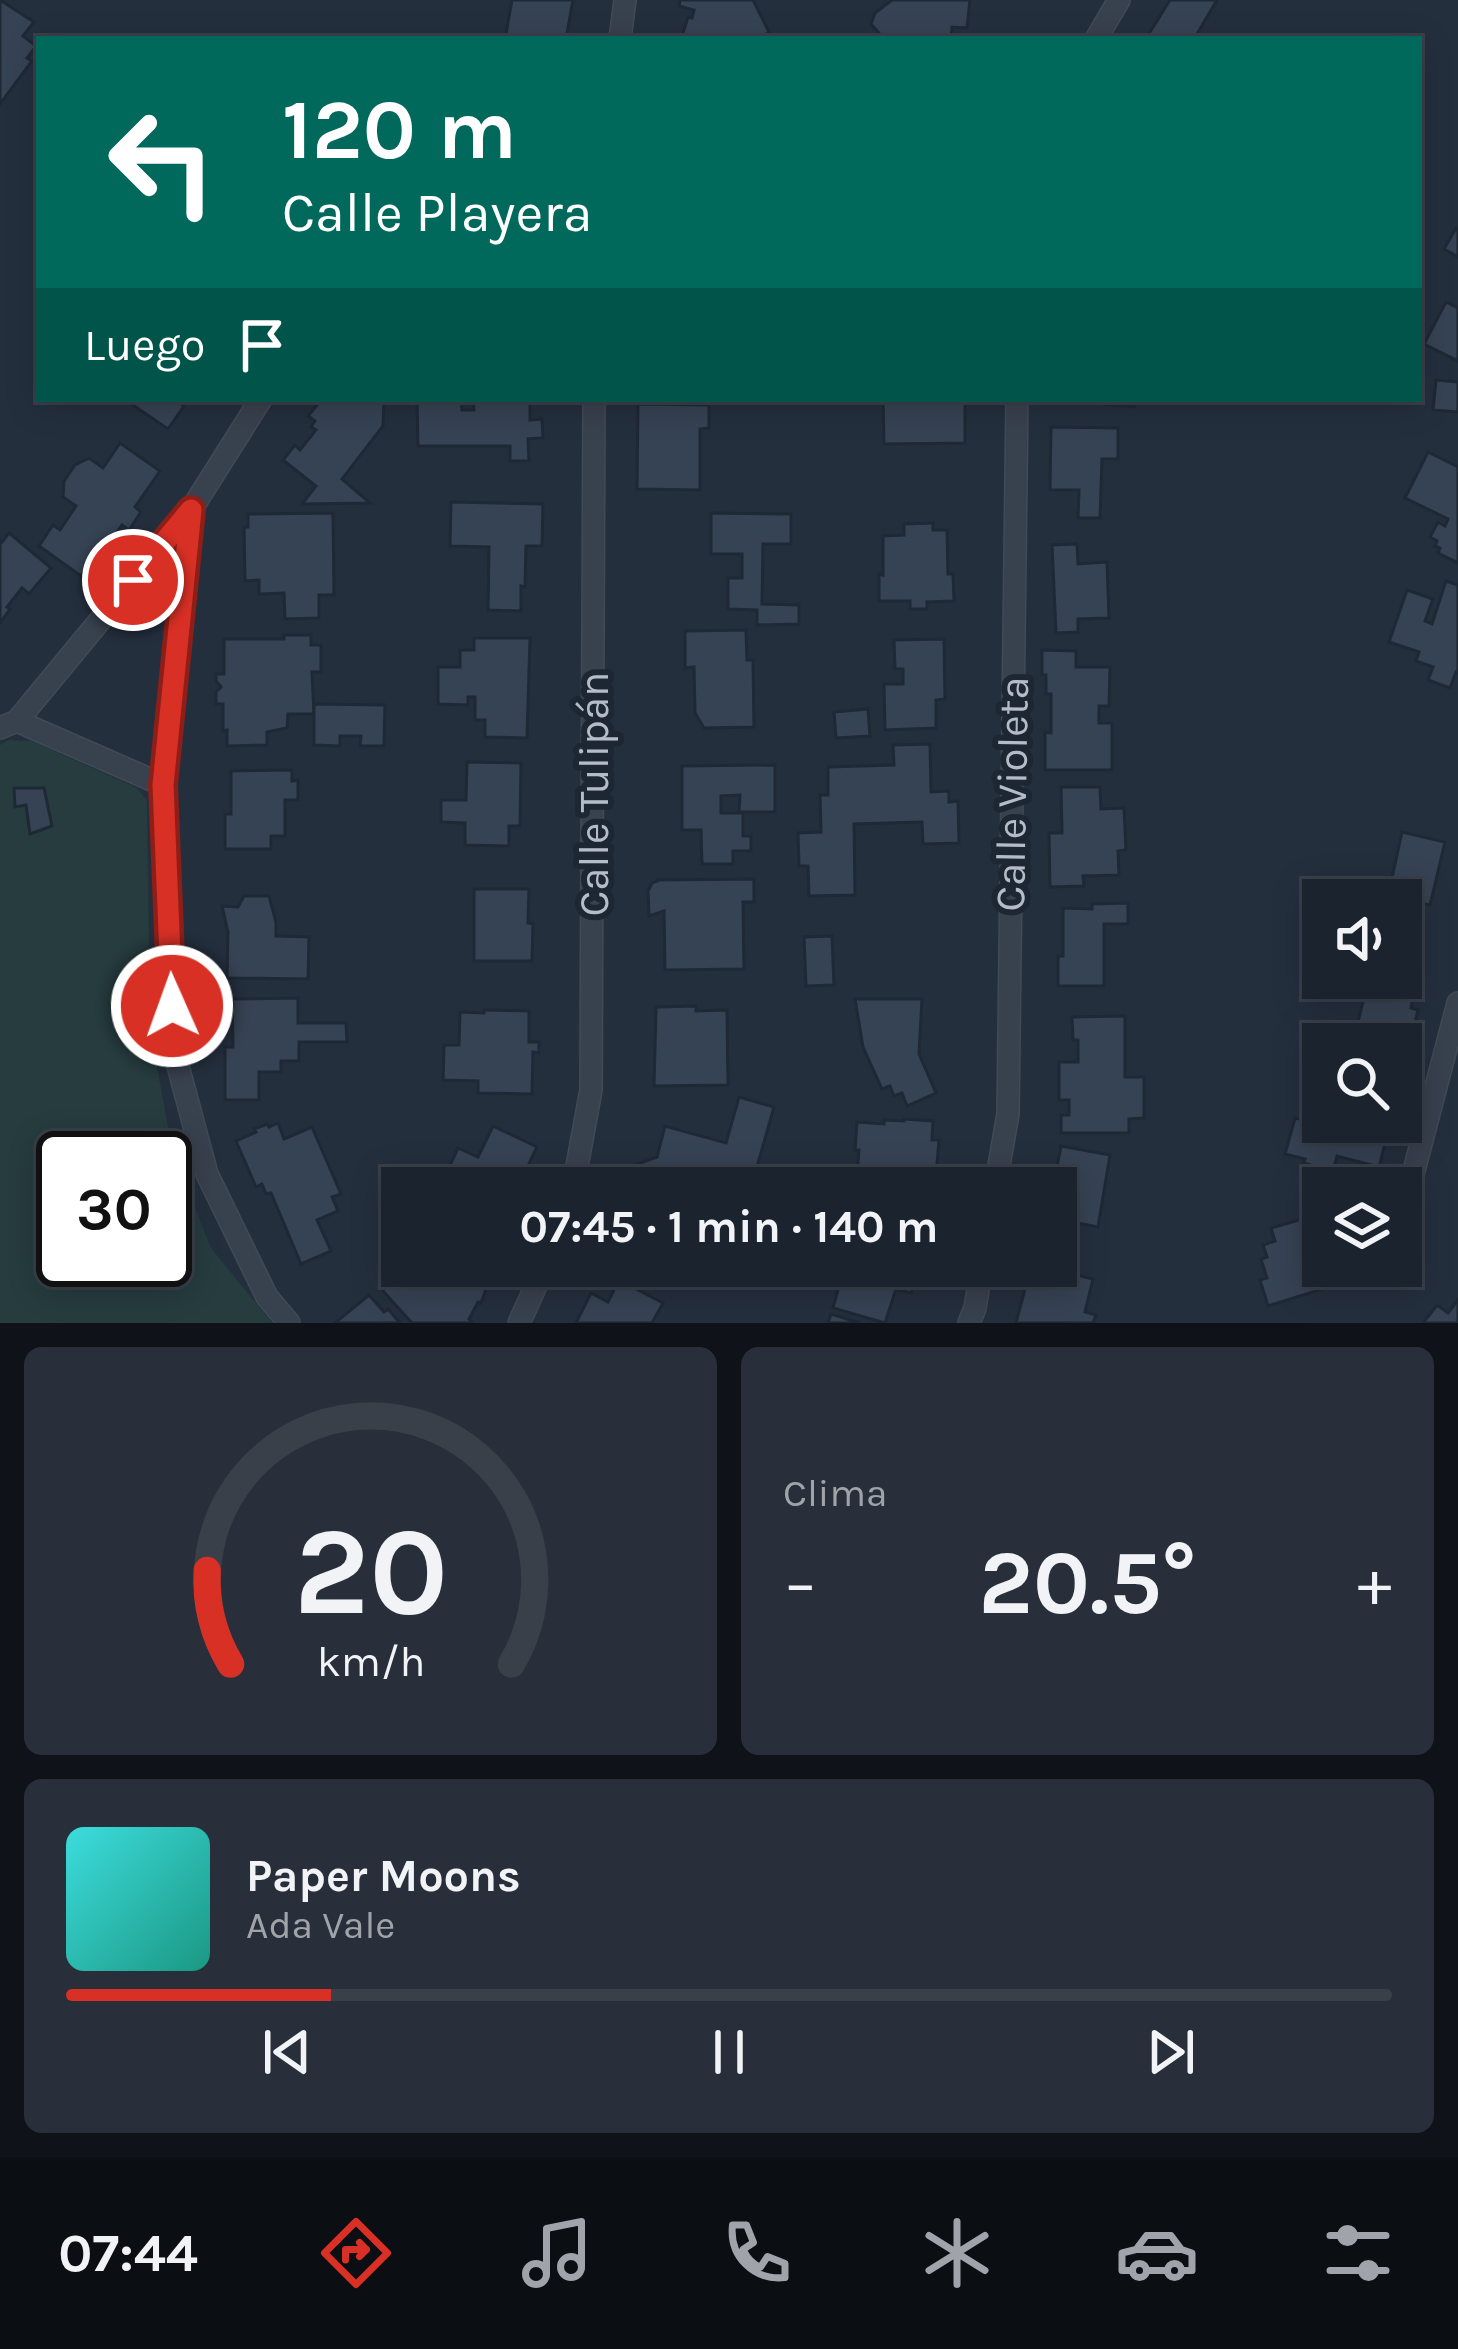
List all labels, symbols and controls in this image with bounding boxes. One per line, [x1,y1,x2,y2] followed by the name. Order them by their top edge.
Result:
[282,81,517,179] text: 120 m
[84,84,240,240] icon: left
[282,181,592,245] text: Calle Playera
[229,312,295,378] icon: arrive
[84,319,205,371] text: Luego
[82,529,184,631] pin
[100,547,166,613] icon: arrive
[569,672,619,916] street label: Calle Tulipán
[985,676,1039,912] street label: Calle Violeta
[1302,879,1422,1287] map controls
[1302,879,1422,999] button: sound
[109,943,235,1069] position arrow
[1302,1023,1422,1143] button: search
[36,1131,192,1287] speed limit sign: 30
[1302,1167,1422,1287] button: layers
[519,1201,939,1253] text: 07:45 · 1 min · 140 m
[783,1470,887,1516] text: Clima
[293,1499,448,1644] text: 20
[978,1530,1197,1636] text: 20.5°
[783,1544,818,1622] text: −
[1357,1544,1392,1622] text: +
[316,1637,425,1687] text: km/h
[246,1850,521,1902] text: Paper Moons
[246,1902,395,1948] text: Ada Vale
[254,2019,320,2085] icon: previous
[696,2019,762,2085] icon: pause
[1138,2019,1204,2085] icon: next
[314,2211,398,2295] icon: directions
[515,2211,599,2295] icon: music
[715,2211,799,2295] icon: phone
[915,2211,999,2295] icon: climate
[1115,2211,1199,2295] icon: car
[1316,2211,1400,2295] icon: filters
[58,2221,198,2285] text: 07:44

